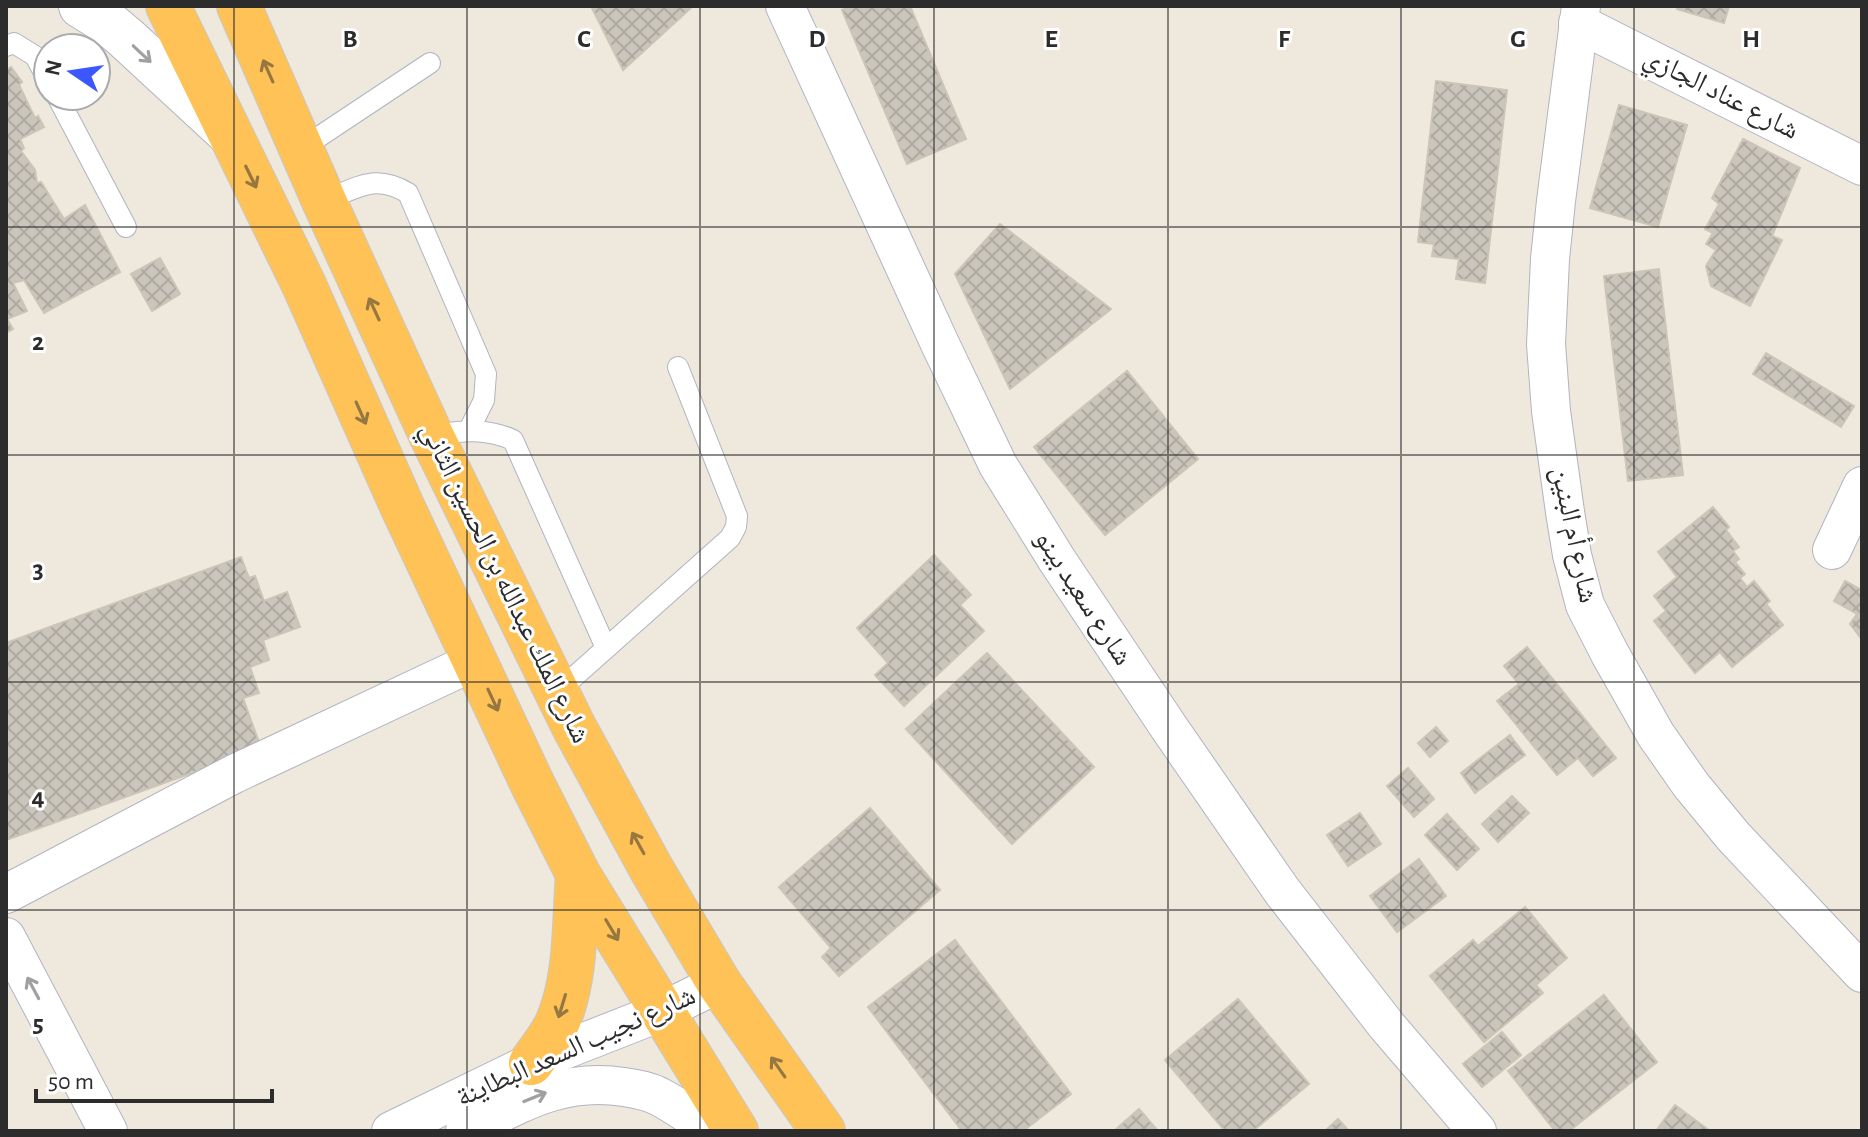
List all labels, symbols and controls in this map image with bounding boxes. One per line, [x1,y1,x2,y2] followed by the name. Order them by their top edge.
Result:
[342,26,358,52] text: B
[577,26,591,52] text: C
[808,26,826,52] text: D
[1044,26,1058,52] text: E
[1278,26,1291,52] text: F
[1510,26,1526,52] text: G
[1742,26,1760,52] text: H
[32,32,112,112] north arrow
[1636,43,1803,151] street label: شارع عناد الجازي
[132,44,152,63] one-way arrow
[41,58,66,78] text: N
[260,60,275,84] one-way arrow
[244,164,259,188] one-way arrow
[365,297,380,322] one-way arrow
[32,329,44,355] text: 2
[354,400,369,424] one-way arrow
[409,418,595,751] street label: شارع الملك عبدالله بن الحسين الثاني
[1543,464,1607,606] street label: شارع أم البنين
[1027,525,1137,672] street label: شارع سعيد بينو
[32,557,44,583] text: 3
[486,687,501,711] one-way arrow
[31,784,45,810] text: 4
[629,832,645,855] one-way arrow
[605,918,621,941] one-way arrow
[24,976,40,1000] one-way arrow
[452,982,701,1114] street label: شارع نجيب السعد البطاينة
[554,994,569,1019] one-way arrow
[32,1011,44,1037] text: 5
[36,1053,272,1103] scale bar
[770,1057,786,1079] one-way arrow
[48,1070,94,1094] text: 50 m
[523,1089,547,1104] one-way arrow

